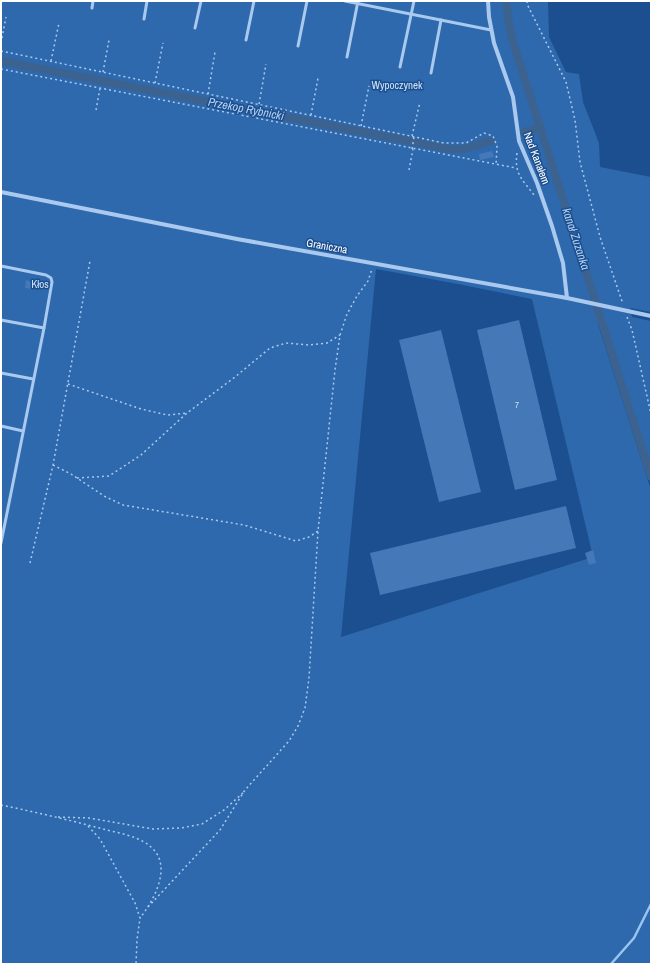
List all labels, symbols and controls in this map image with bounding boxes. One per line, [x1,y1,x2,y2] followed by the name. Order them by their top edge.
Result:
[371,78,423,92] park label: Wypoczynek
[207,94,286,124] water label: Przekop Rybnicki
[521,130,553,186] street label: Nad Kanałem
[559,206,594,272] water label: kanał Zuzanka
[305,235,349,257] street label: Graniczna
[31,277,49,291] park label: Kłos
[515,399,519,411] house number: 7

